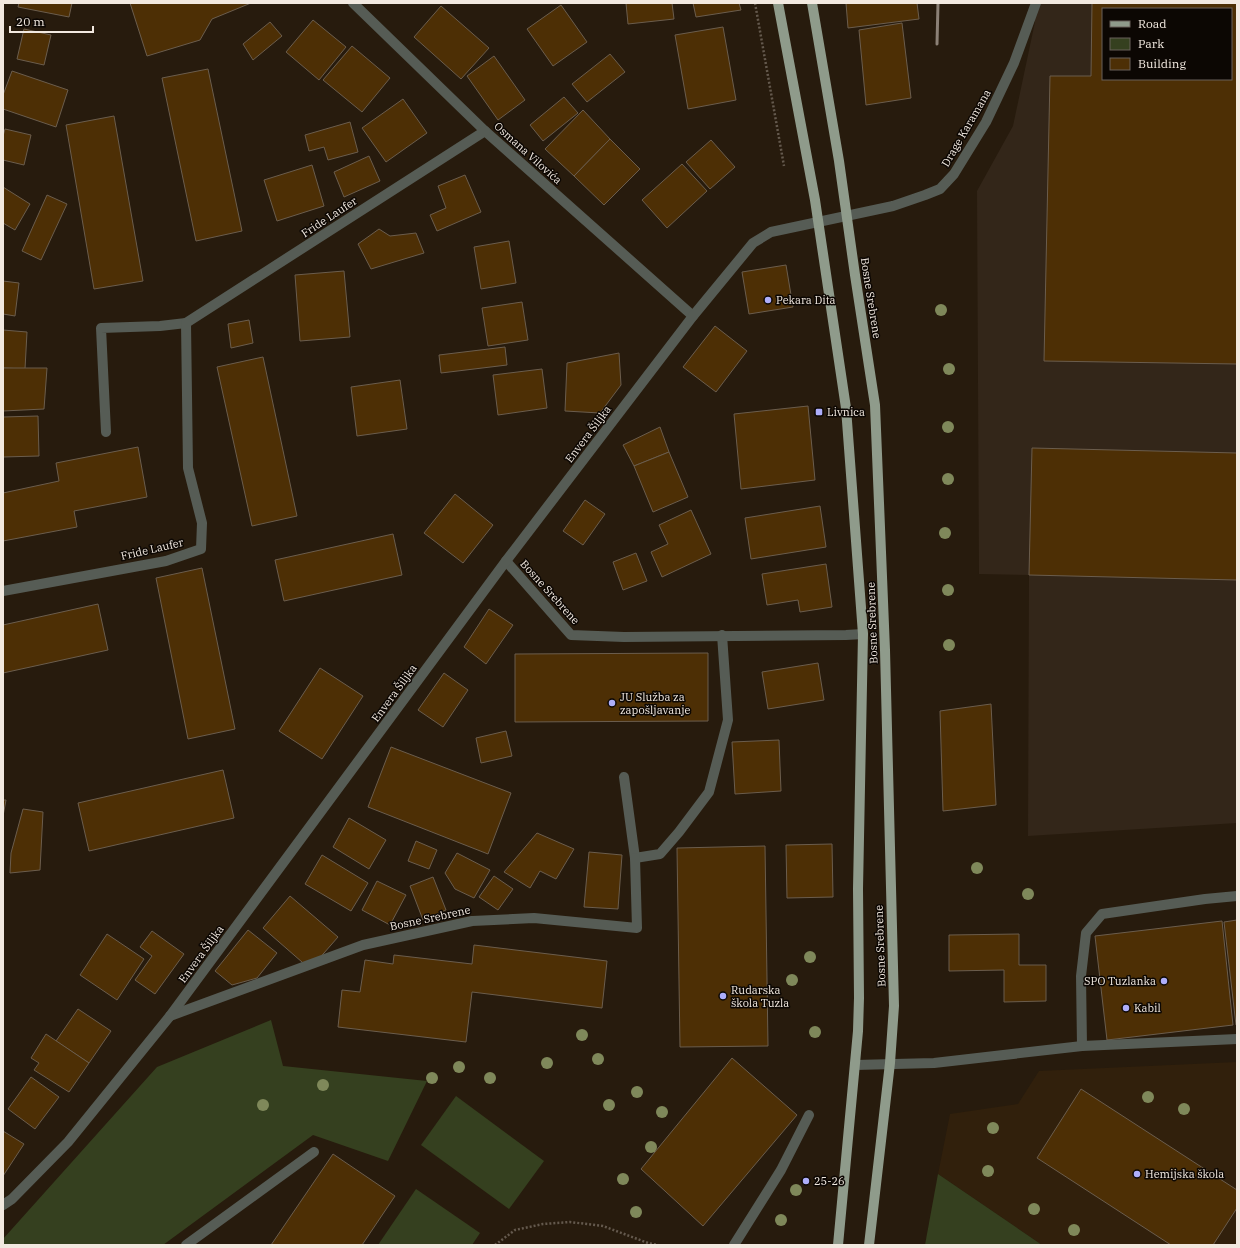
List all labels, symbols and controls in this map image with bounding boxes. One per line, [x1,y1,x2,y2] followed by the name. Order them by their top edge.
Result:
[10,8,93,34] scale bar
[1102,8,1232,80] legend
[16,14,45,29] text: 20 m
[1138,16,1167,31] text: Road
[1138,36,1164,51] text: Park
[1138,56,1186,71] text: Building
[938,87,994,169] street label: Drage Karamana
[491,119,565,187] street label: Osmana Vilovića
[298,194,360,240] street label: Fride Laufer
[858,256,884,340] street label: Bosne Srebrene
[776,293,836,307] place label: Pekara Dita
[763,295,773,305] marker: Pekara Dita
[562,403,614,465] street label: Envera Šiljka
[827,405,865,419] place label: Livnica
[814,407,824,417] marker: Livnica
[119,535,185,563] street label: Fride Laufer
[517,557,583,627] street label: Bosne Srebrene
[864,582,880,664] street label: Bosne Srebrene
[368,661,420,725] street label: Envera Šiljka
[620,690,691,717] place label: JU Služba za zapošljavanje
[607,698,617,708] marker: JU Služba za zapošljavanje
[388,903,472,933] street label: Bosne Srebrene
[872,905,888,987] street label: Bosne Srebrene
[175,922,227,986] street label: Envera Šiljka
[1084,974,1156,988] place label: SPO Tuzlanka
[1159,976,1169,986] marker: SPO Tuzlanka
[731,983,789,1010] place label: Rudarska škola Tuzla
[718,991,728,1001] marker: Rudarska škola Tuzla
[1134,1001,1161,1015] place label: Kabil
[1121,1003,1131,1013] marker: Kabil
[1145,1167,1224,1181] place label: Hemijska škola
[1132,1169,1142,1179] marker: Hemijska škola
[814,1174,845,1188] place label: 25-26
[801,1176,811,1186] marker: 25-26

